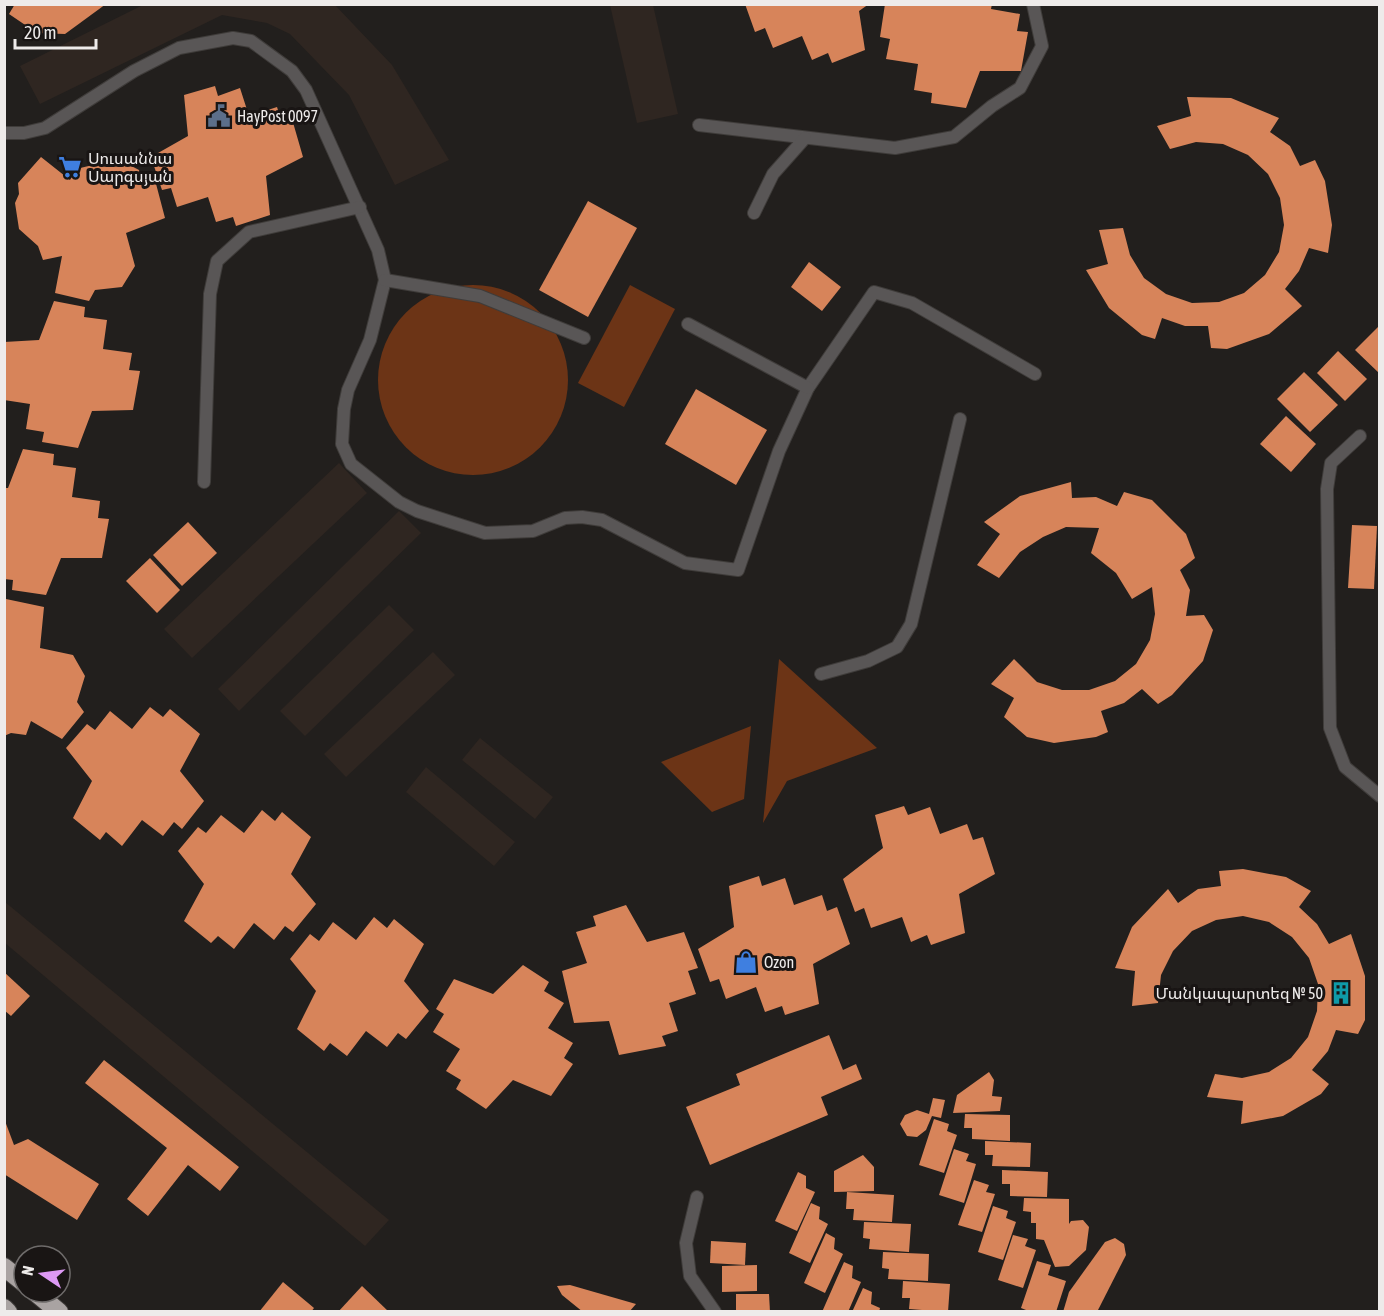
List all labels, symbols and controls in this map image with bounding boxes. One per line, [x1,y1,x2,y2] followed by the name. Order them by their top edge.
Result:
[15,12,96,50] scale bar
[24,22,56,43] text: 20 m
[206,103,232,129] public building icon: HayPost 0097
[237,107,318,126] place label: HayPost 0097
[88,149,172,186] place label: Սուսաննա Սարգսյան
[57,154,83,180] supermarket icon: Սուսաննա Սարգսյան
[733,949,759,975] shop icon: Ozon
[764,953,794,971] place label: Ozon
[1328,980,1354,1006] building icon: Մանկապարտեզ № 50
[1155,984,1323,1003] place label: Մանկապարտեզ № 50
[12,1244,72,1304] north arrow
[18,1264,37,1277] text: N

